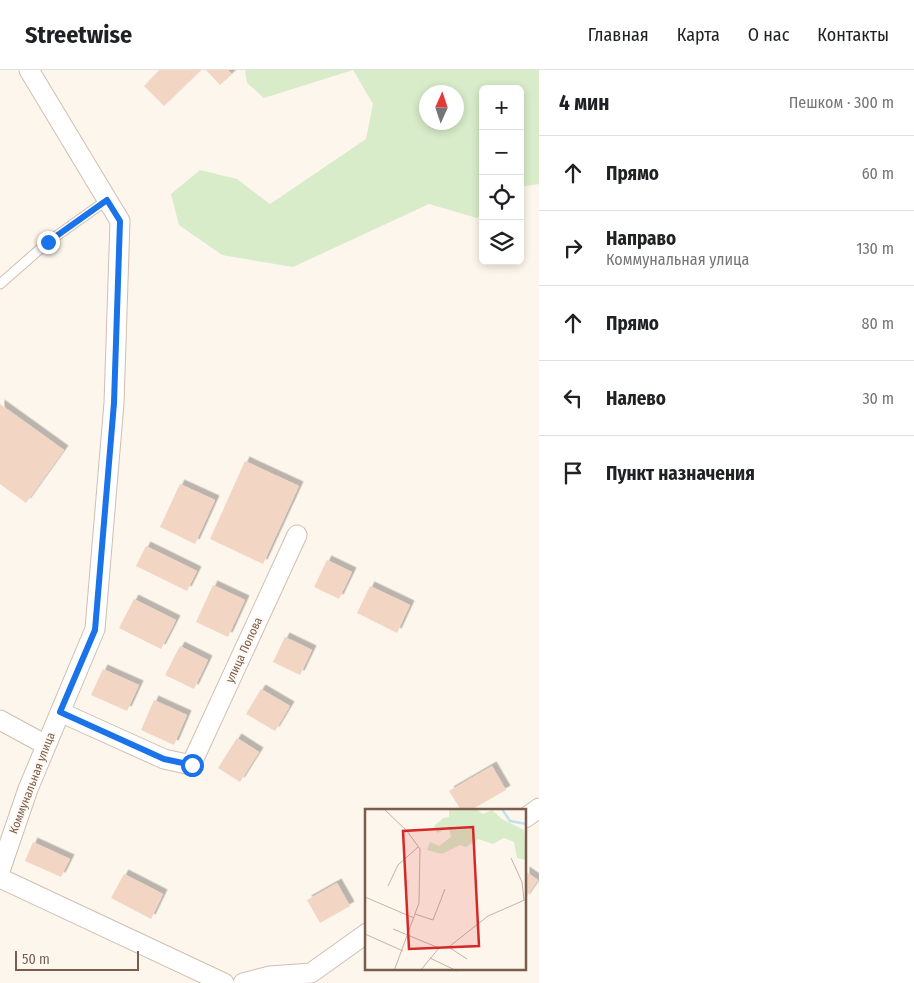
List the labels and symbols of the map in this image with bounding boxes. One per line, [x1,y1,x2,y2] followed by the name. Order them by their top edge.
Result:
[419,85,464,130] north arrow
[37,231,60,254] route end
[223,615,265,685] street label: улица Попова
[6,730,58,836] street label: Коммунальная улица
[181,754,204,777] route start
[365,809,526,970] inset map
[15,948,139,971] scale bar

